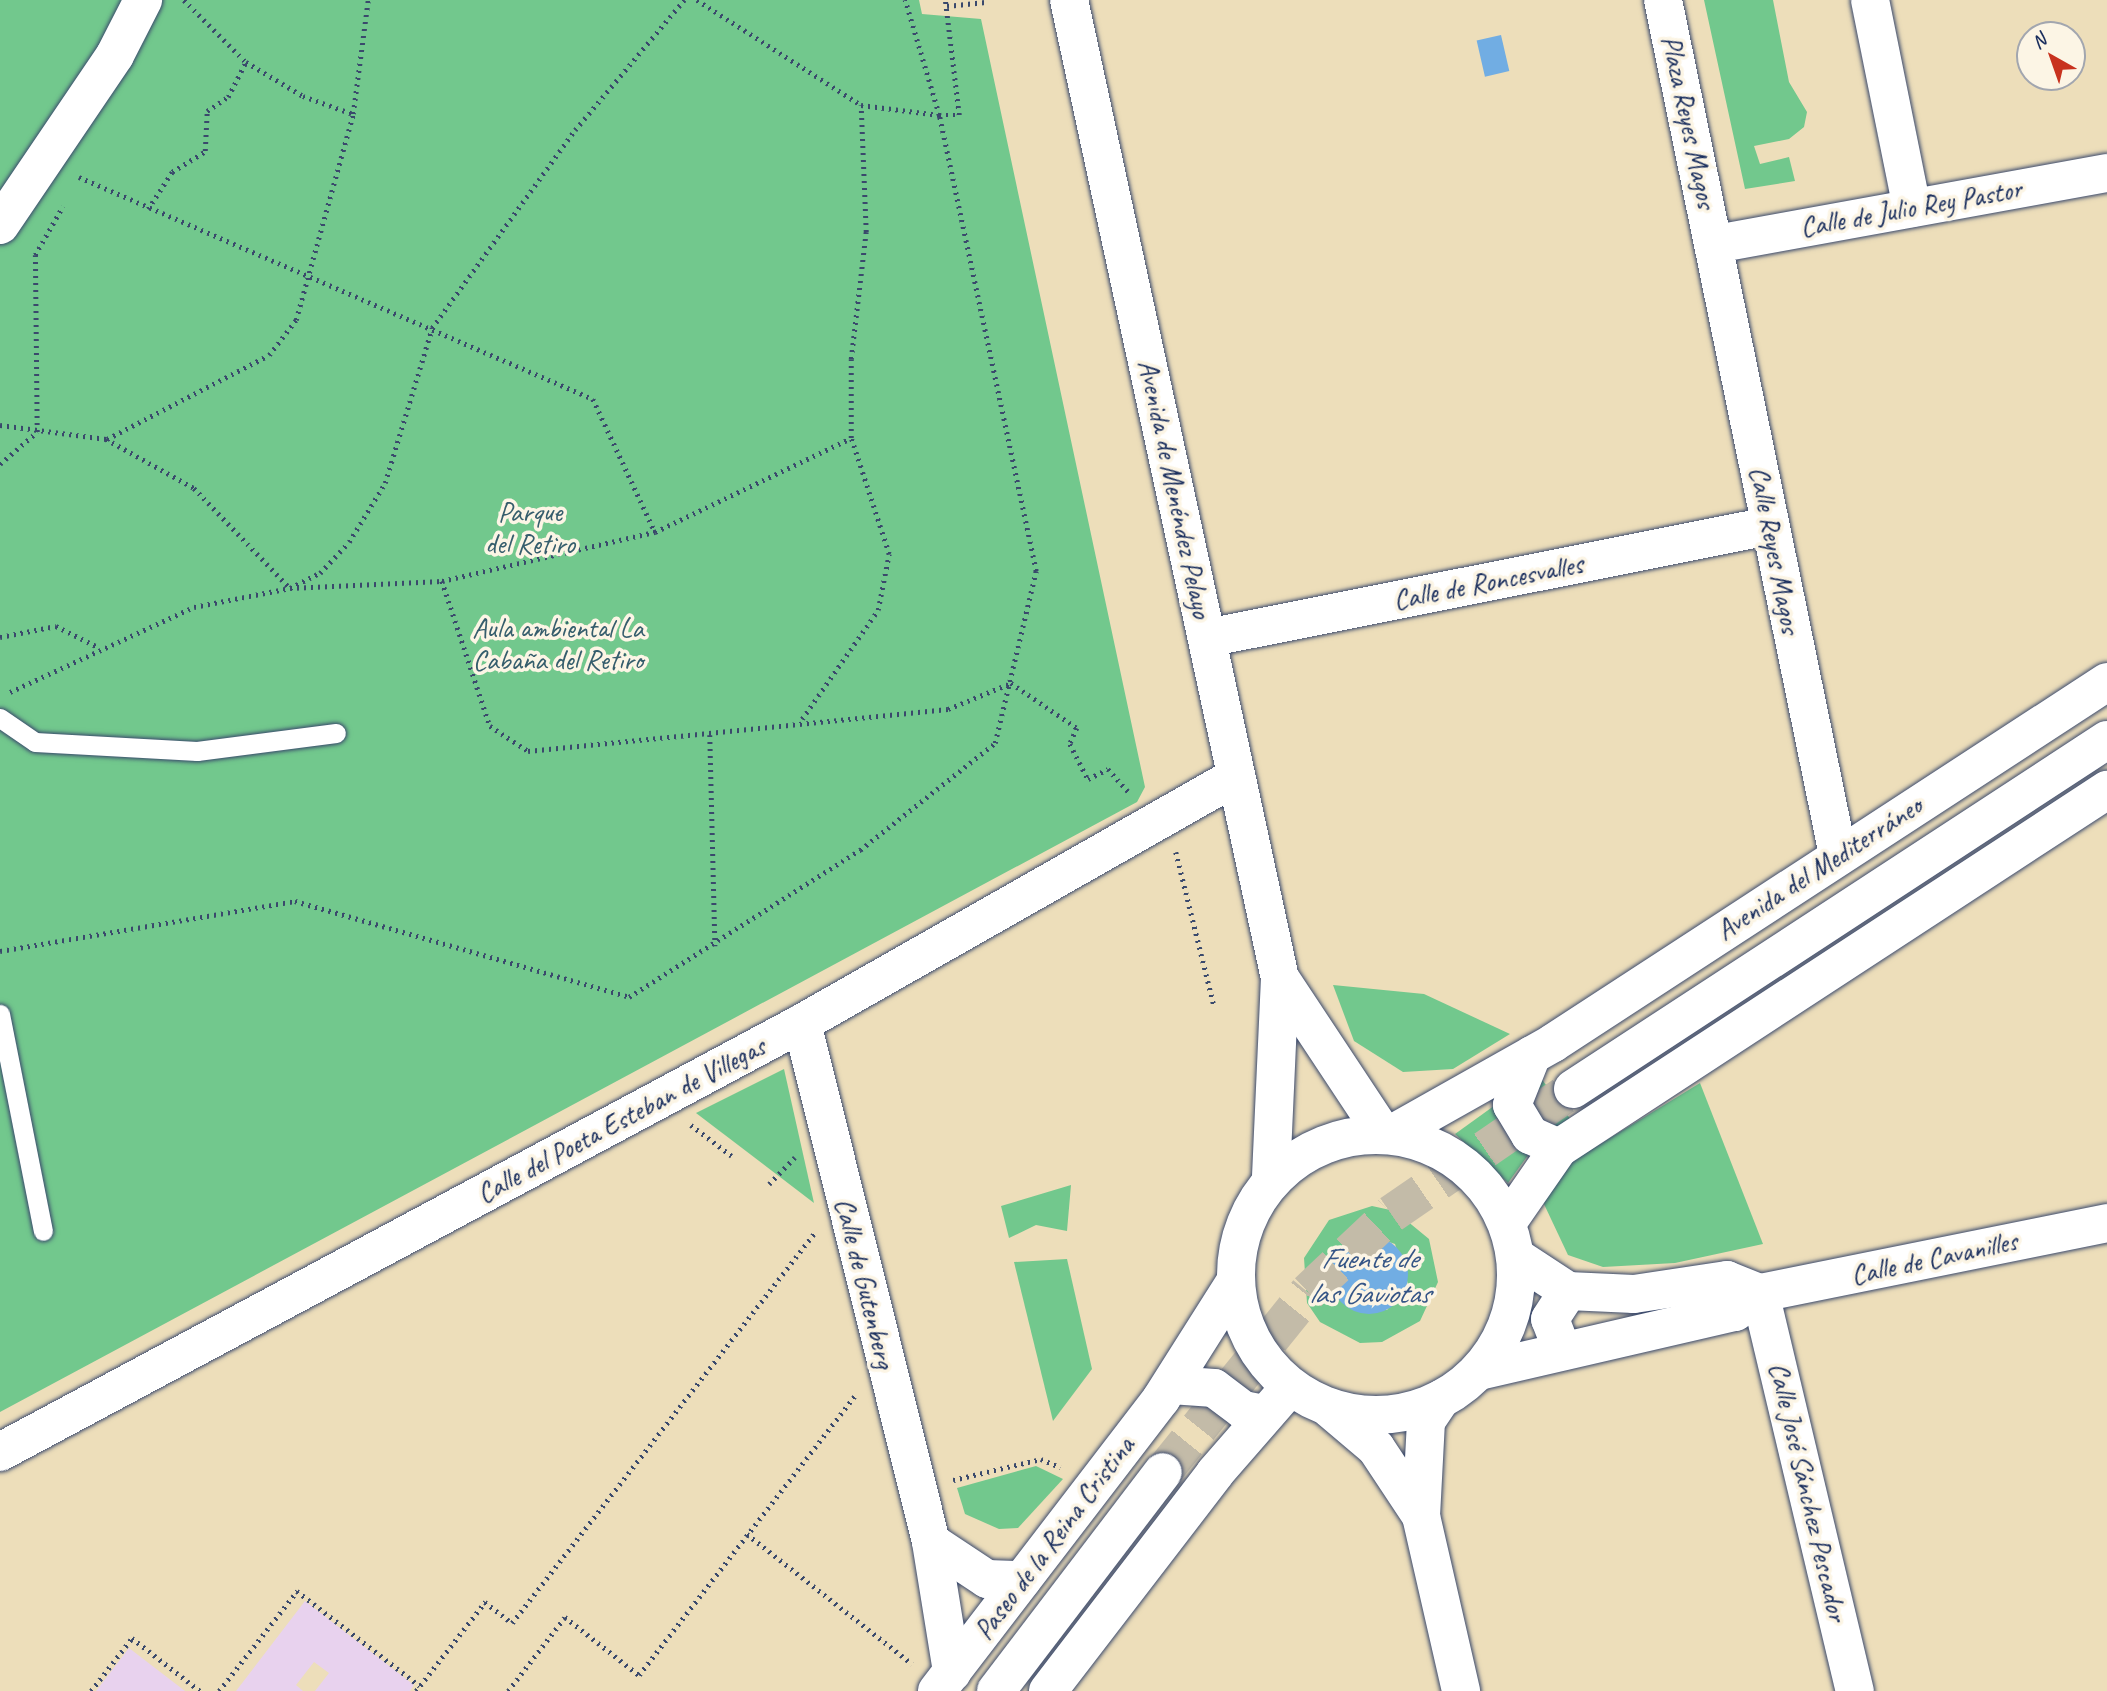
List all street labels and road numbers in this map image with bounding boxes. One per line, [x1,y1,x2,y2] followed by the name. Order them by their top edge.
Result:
[1654,32,1724,212] street label: Plaza Reyes Magos
[1797,172,2025,244] street label: Calle de Julio Rey Pastor
[1131,357,1219,621] street label: Avenida de Menéndez Pelayo
[1742,463,1808,637] street label: Calle Reyes Magos
[1390,547,1586,617] street label: Calle de Roncesvalles
[1710,789,1928,947] street label: Avenida del Mediterráneo
[471,1030,771,1210] street label: Calle del Poeta Esteban de Villegas
[828,1195,902,1371] street label: Calle de Gutenberg
[1848,1224,2020,1292] street label: Calle de Cavanilles
[1762,1360,1854,1624] street label: Calle José Sánchez Pescador
[966,1429,1142,1647] street label: Paseo de la Reina Cristina

